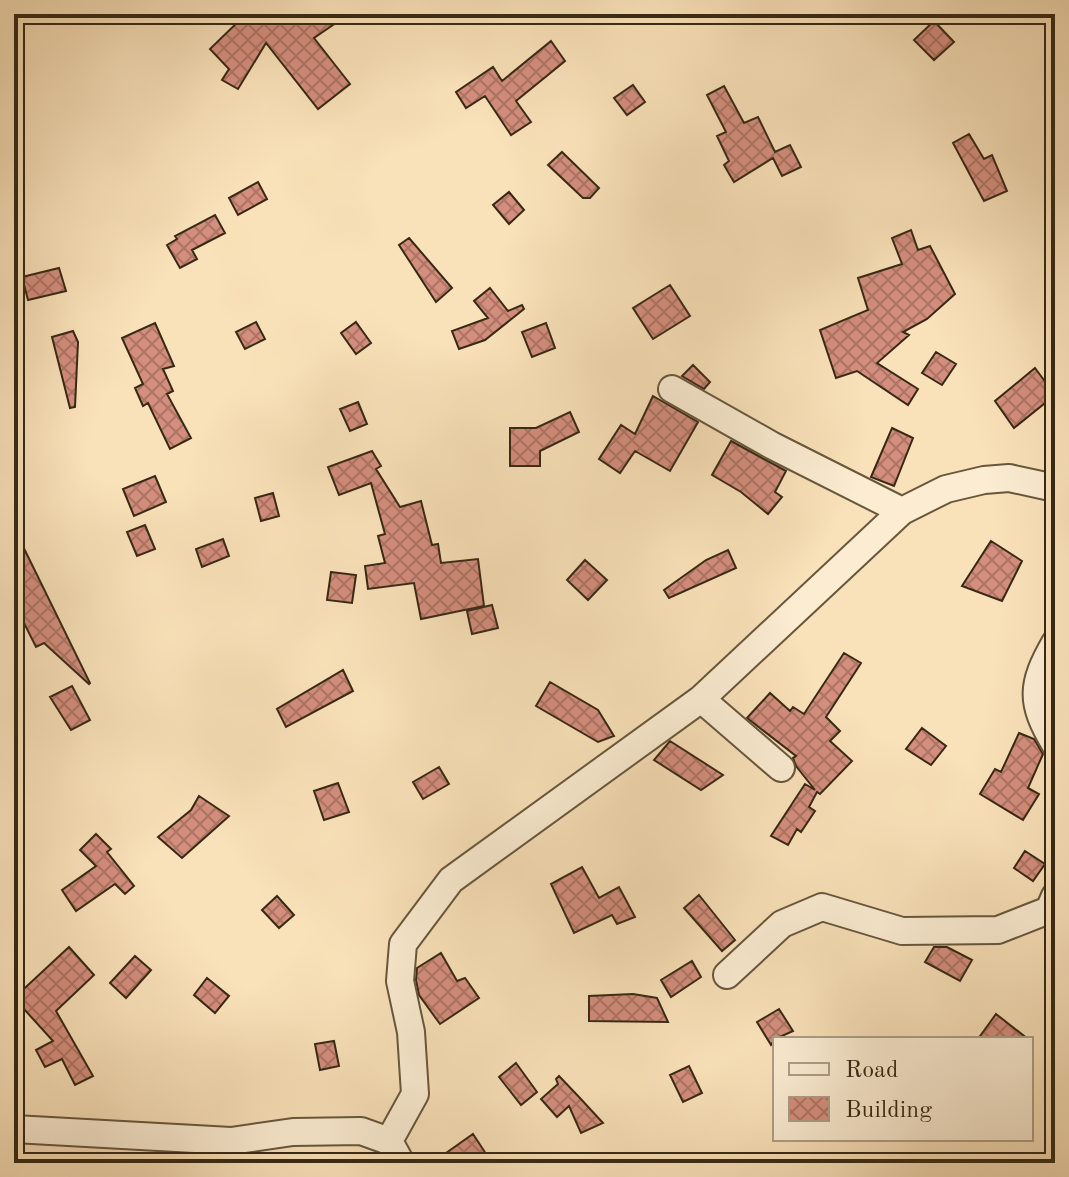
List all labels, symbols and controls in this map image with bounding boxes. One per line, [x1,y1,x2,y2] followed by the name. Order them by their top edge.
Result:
[773,1037,1033,1141] legend
[845,1059,898,1083] text: Road
[845,1099,932,1123] text: Building

